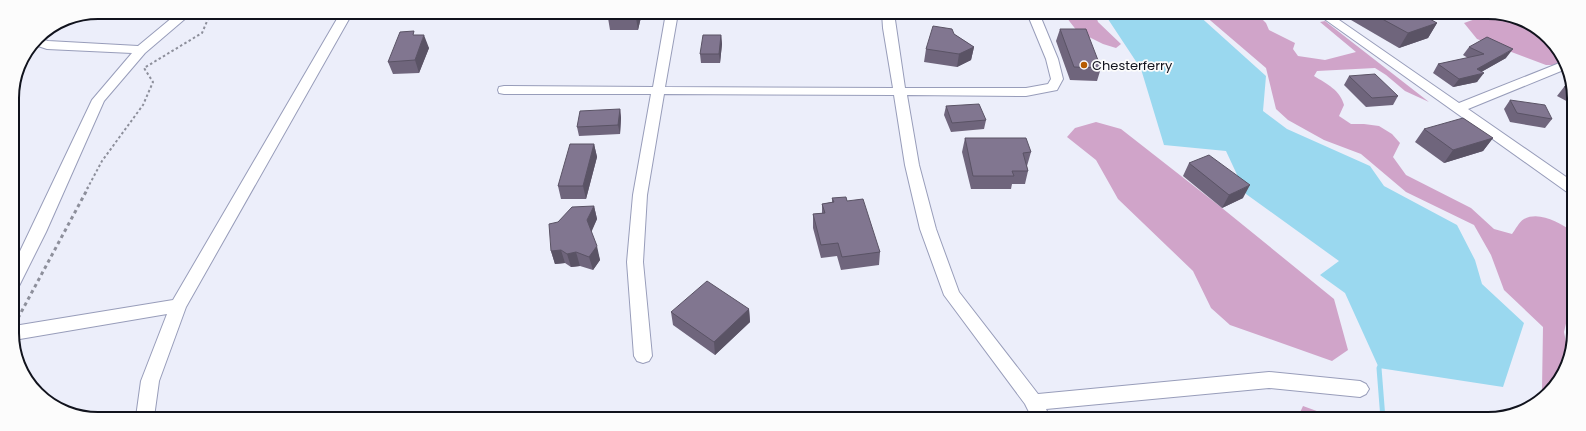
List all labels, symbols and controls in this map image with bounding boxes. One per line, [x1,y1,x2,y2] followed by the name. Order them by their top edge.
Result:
[1092,56,1173,75] place label: Chesterferry
[1079,60,1089,70] marker: Chesterferry

